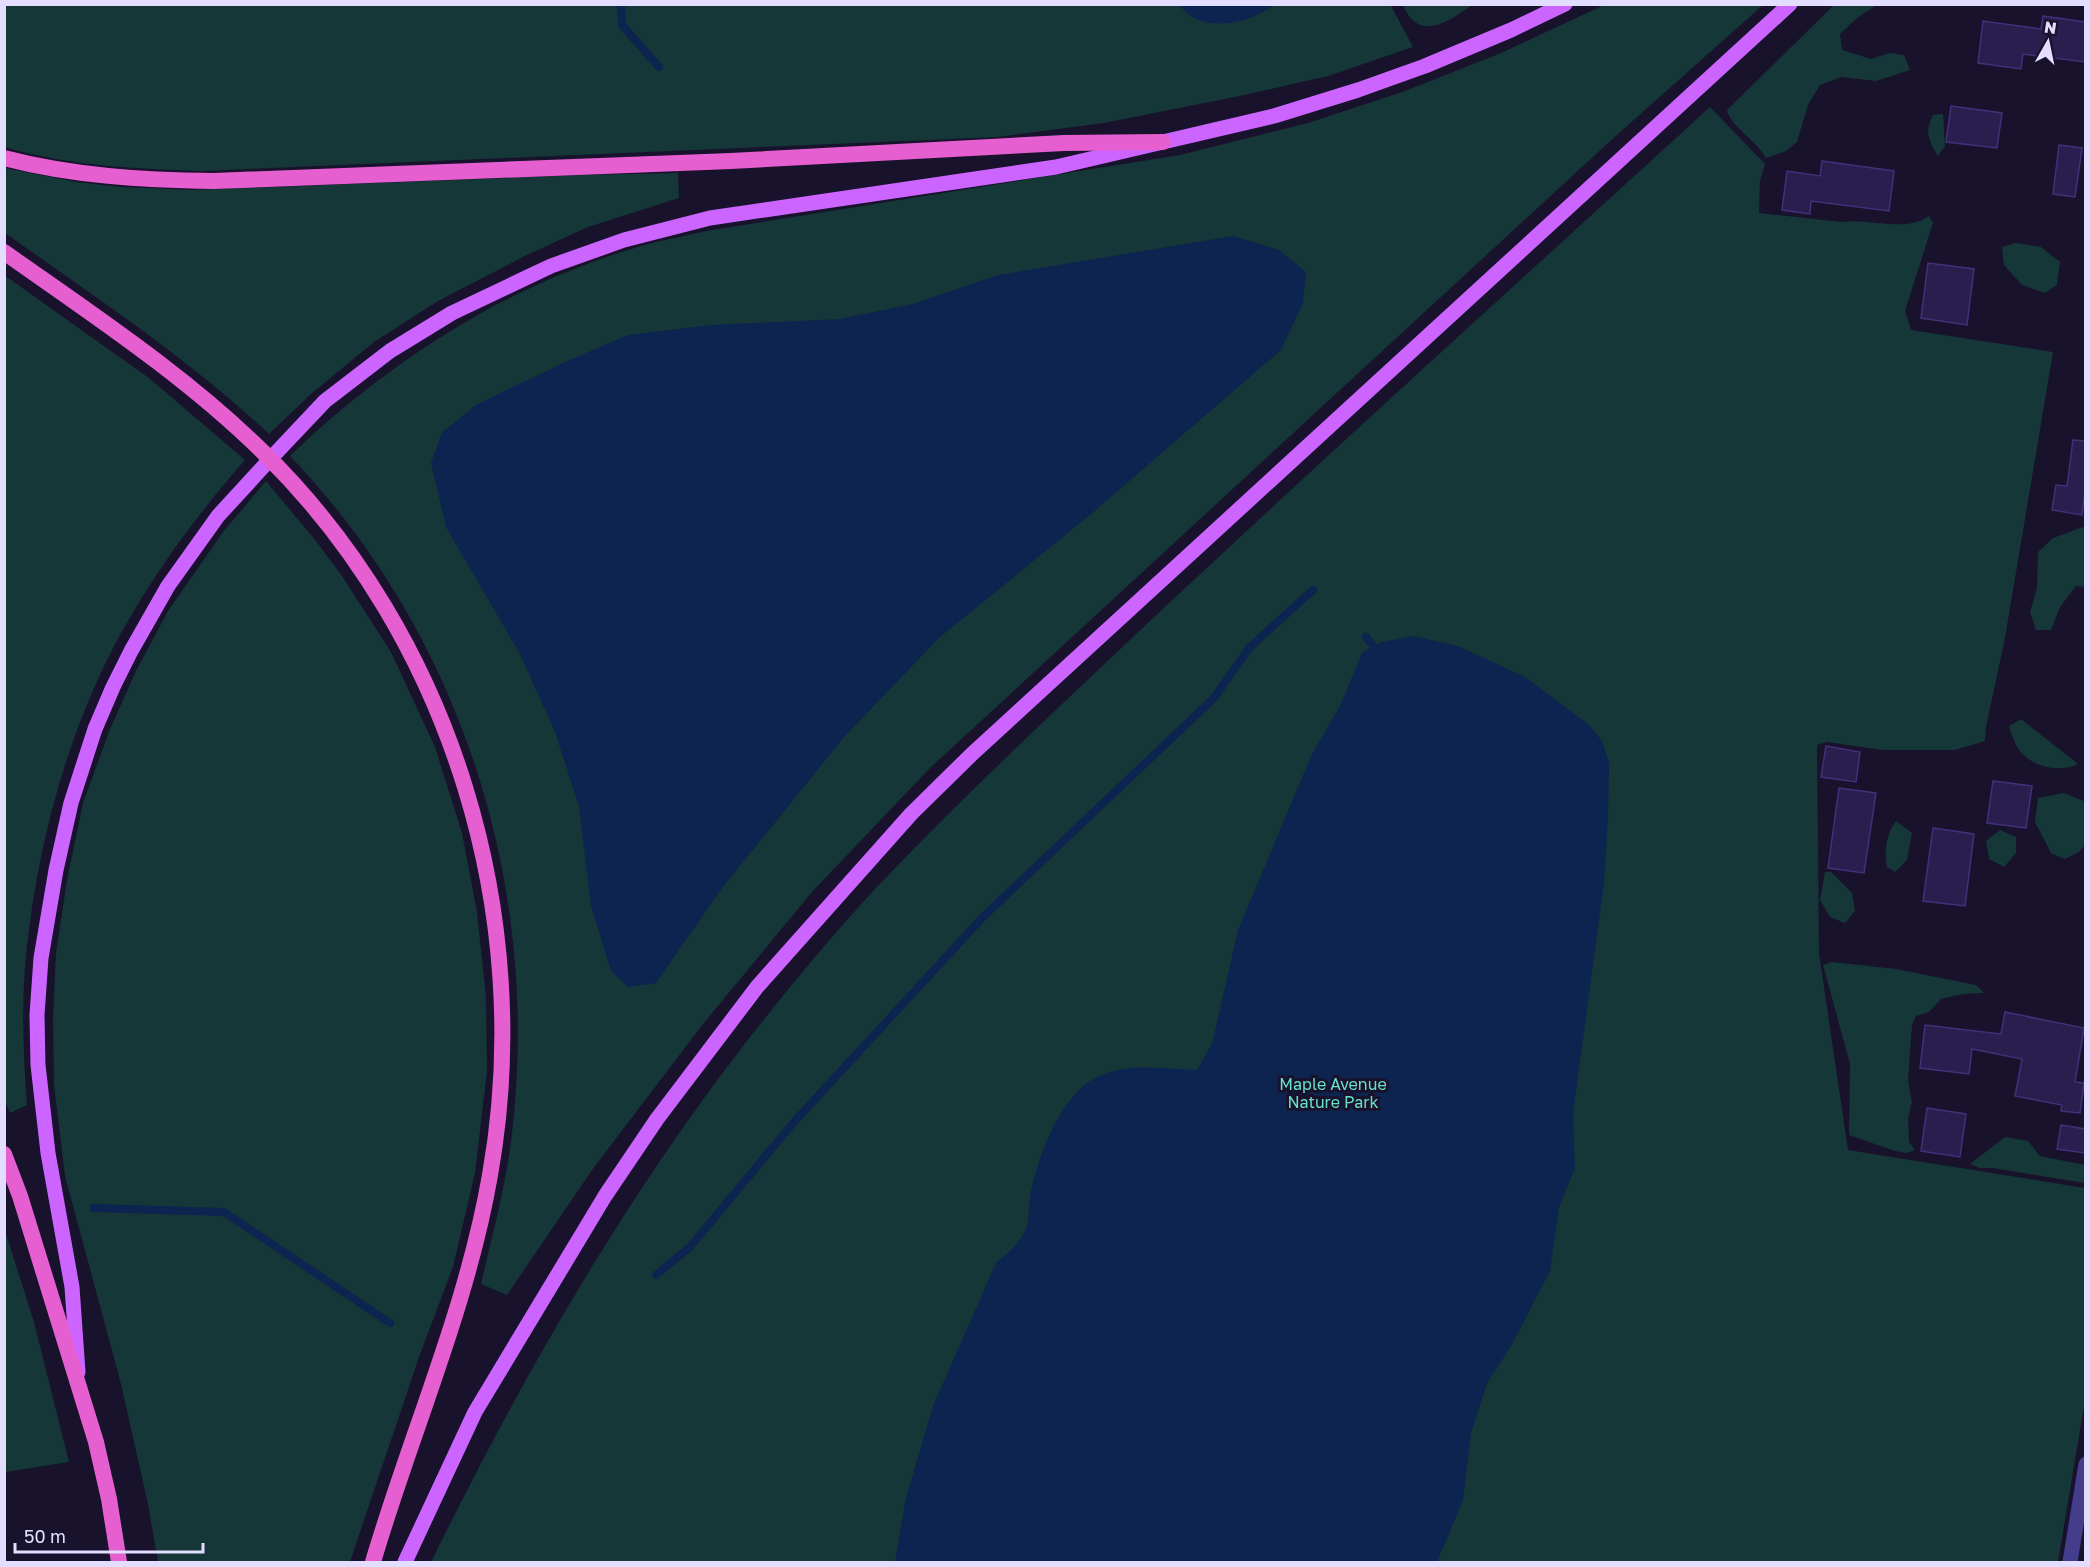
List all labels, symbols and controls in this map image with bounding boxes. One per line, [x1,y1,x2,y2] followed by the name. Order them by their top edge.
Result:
[2018,12,2078,72] north arrow
[2043,16,2058,38] text: N
[1279,1074,1387,1112] park label: Maple Avenue Nature Park
[15,1516,202,1554] scale bar
[24,1525,66,1547] text: 50 m

